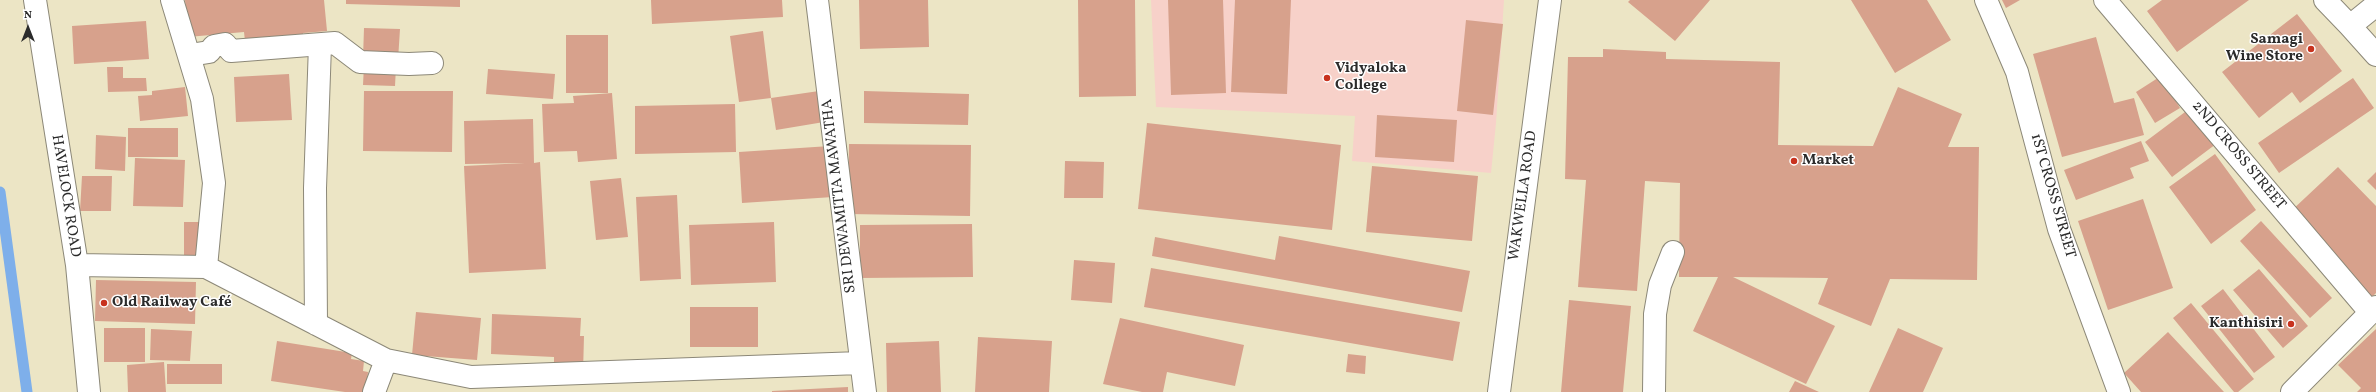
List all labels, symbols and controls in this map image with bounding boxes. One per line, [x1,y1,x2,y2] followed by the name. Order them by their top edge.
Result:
[8,8,48,48] north arrow
[24,8,32,23] text: N
[2226,31,2303,66] place label: Samagi Wine Store
[2306,44,2316,54] marker: Samagi Wine Store
[1335,60,1406,95] place label: Vidyaloka College
[1322,73,1332,83] marker: Vidyaloka College
[819,98,861,294] street label: SRI DEWAMITTA MAWATHA
[2187,98,2289,214] street label: 2ND CROSS STREET
[1506,130,1542,262] street label: WAKWELLA ROAD
[2026,132,2078,260] street label: 1ST CROSS STREET
[46,134,84,258] street label: HAVELOCK ROAD
[1802,152,1854,170] place label: Market
[1789,156,1799,166] marker: Market
[112,294,232,312] place label: Old Railway Café
[99,298,109,308] marker: Old Railway Café
[2209,315,2283,333] place label: Kanthisiri
[2286,319,2296,329] marker: Kanthisiri

